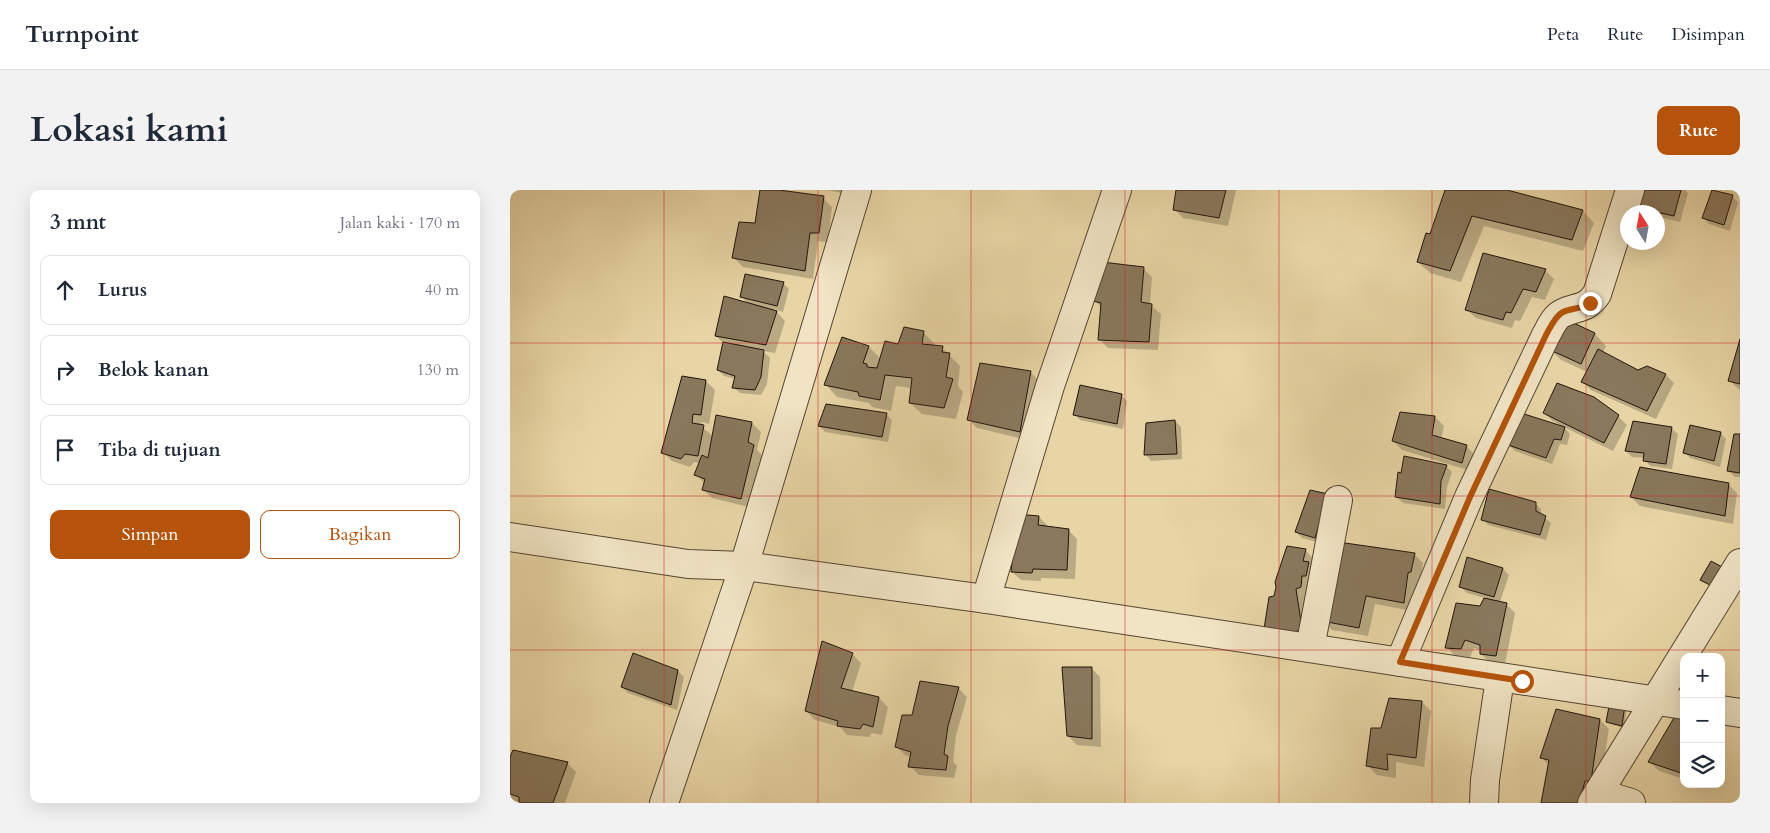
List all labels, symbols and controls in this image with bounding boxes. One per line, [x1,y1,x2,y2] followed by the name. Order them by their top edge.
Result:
[25,18,139,51] text: Turnpoint
[1547,22,1579,47] text: Peta
[1607,22,1643,47] text: Rute
[1671,22,1745,47] text: Disimpan
[30,106,228,154] text: Lokasi kami
[1657,106,1740,155] button: Rute
[1620,205,1665,250] north arrow
[50,208,106,237] text: 3 mnt
[340,212,460,234] text: Jalan kaki · 170 m
[51,276,79,304] icon: ahead
[98,277,147,303] text: Lurus
[425,279,459,301] text: 40 m
[1579,292,1602,315] route end
[51,356,79,384] icon: right
[98,357,209,383] text: Belok kanan
[417,359,459,381] text: 130 m
[51,436,79,464] icon: arrive
[98,437,221,463] text: Tiba di tujuan
[50,510,250,559] button: Simpan
[260,510,460,559] button: Bagikan
[1680,653,1725,788] map controls
[1680,653,1725,698] button: +
[1511,670,1534,693] route start
[1680,698,1725,743] button: −
[1680,743,1725,788] button: layers

